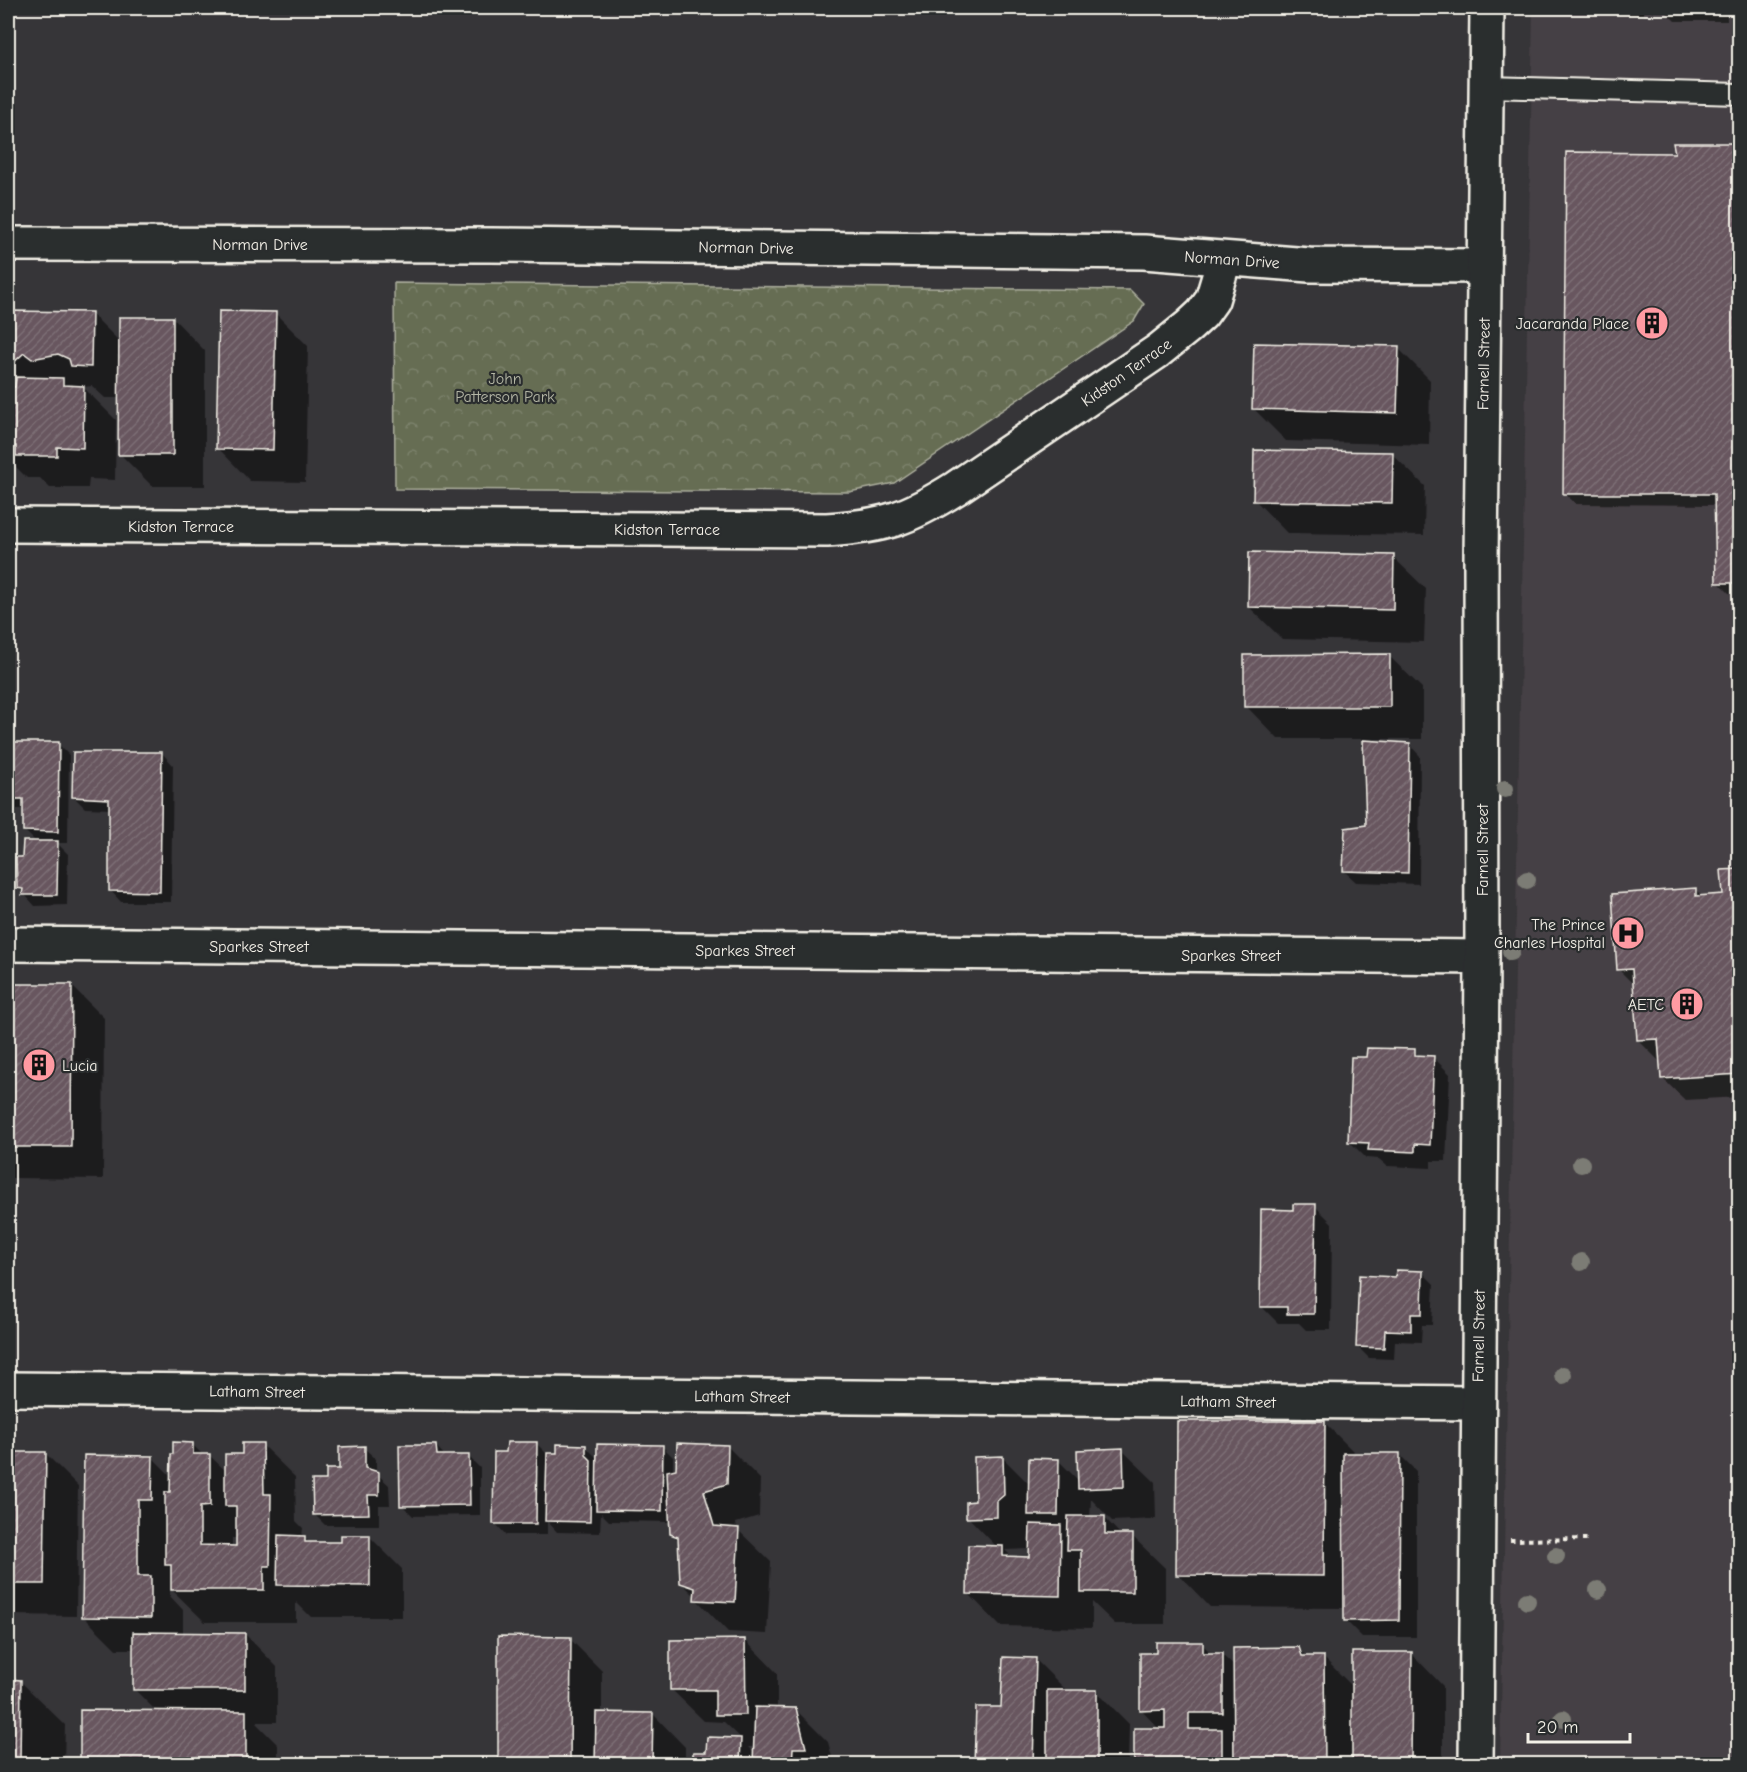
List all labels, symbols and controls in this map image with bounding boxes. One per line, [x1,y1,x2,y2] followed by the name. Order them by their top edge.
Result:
[212,236,308,254] street label: Norman Drive
[698,238,794,258] street label: Norman Drive
[1184,248,1280,272] street label: Norman Drive
[1634,305,1670,341] building icon: Jacaranda Place
[1516,315,1629,333] place label: Jacaranda Place
[1474,317,1494,410] street label: Farnell Street
[1078,335,1175,411] street label: Kidston Terrace
[455,370,555,406] park label: John Patterson Park
[128,518,234,536] street label: Kidston Terrace
[614,521,720,539] street label: Kidston Terrace
[1474,803,1492,896] street label: Farnell Street
[1610,915,1646,951] hospital icon: The Prince Charles Hospital
[1494,916,1605,952] place label: The Prince Charles Hospital
[209,938,309,956] street label: Sparkes Street
[695,942,795,960] street label: Sparkes Street
[1181,947,1281,965] street label: Sparkes Street
[1669,986,1705,1022] building icon: AETC
[1628,996,1664,1014] place label: AETC
[21,1047,57,1083] building icon: Lucia
[62,1057,98,1075] place label: Lucia
[1469,1289,1489,1382] street label: Farnell Street
[209,1382,306,1402] street label: Latham Street
[694,1387,791,1407] street label: Latham Street
[1180,1392,1277,1412] street label: Latham Street
[1528,1706,1630,1744] scale bar
[1537,1717,1578,1738] text: 20 m

